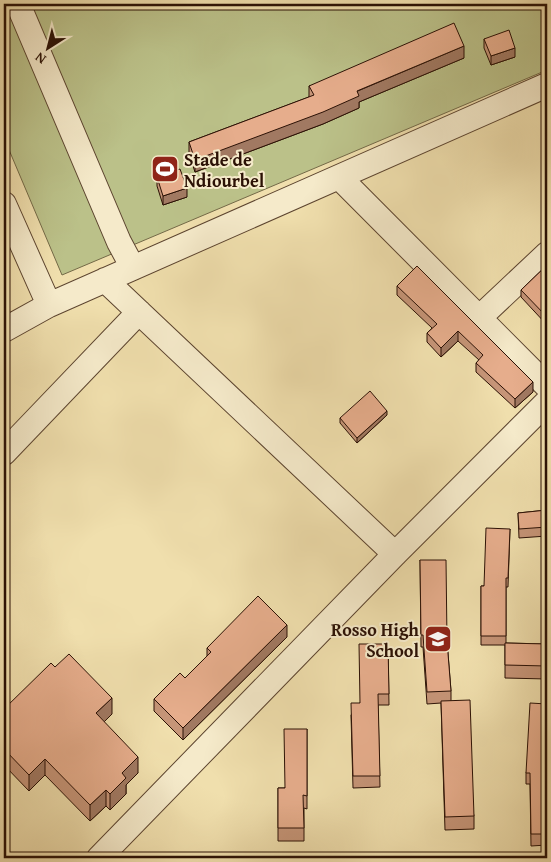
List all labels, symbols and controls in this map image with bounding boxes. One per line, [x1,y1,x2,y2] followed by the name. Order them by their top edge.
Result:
[22,22,72,72] north arrow
[30,47,50,69] text: N
[184,146,265,194] place label: Stade de Ndiourbel
[150,154,180,184] sports icon: Stade de Ndiourbel
[331,616,419,664] place label: Rosso High School
[423,624,453,654] school or university icon: Rosso High School

